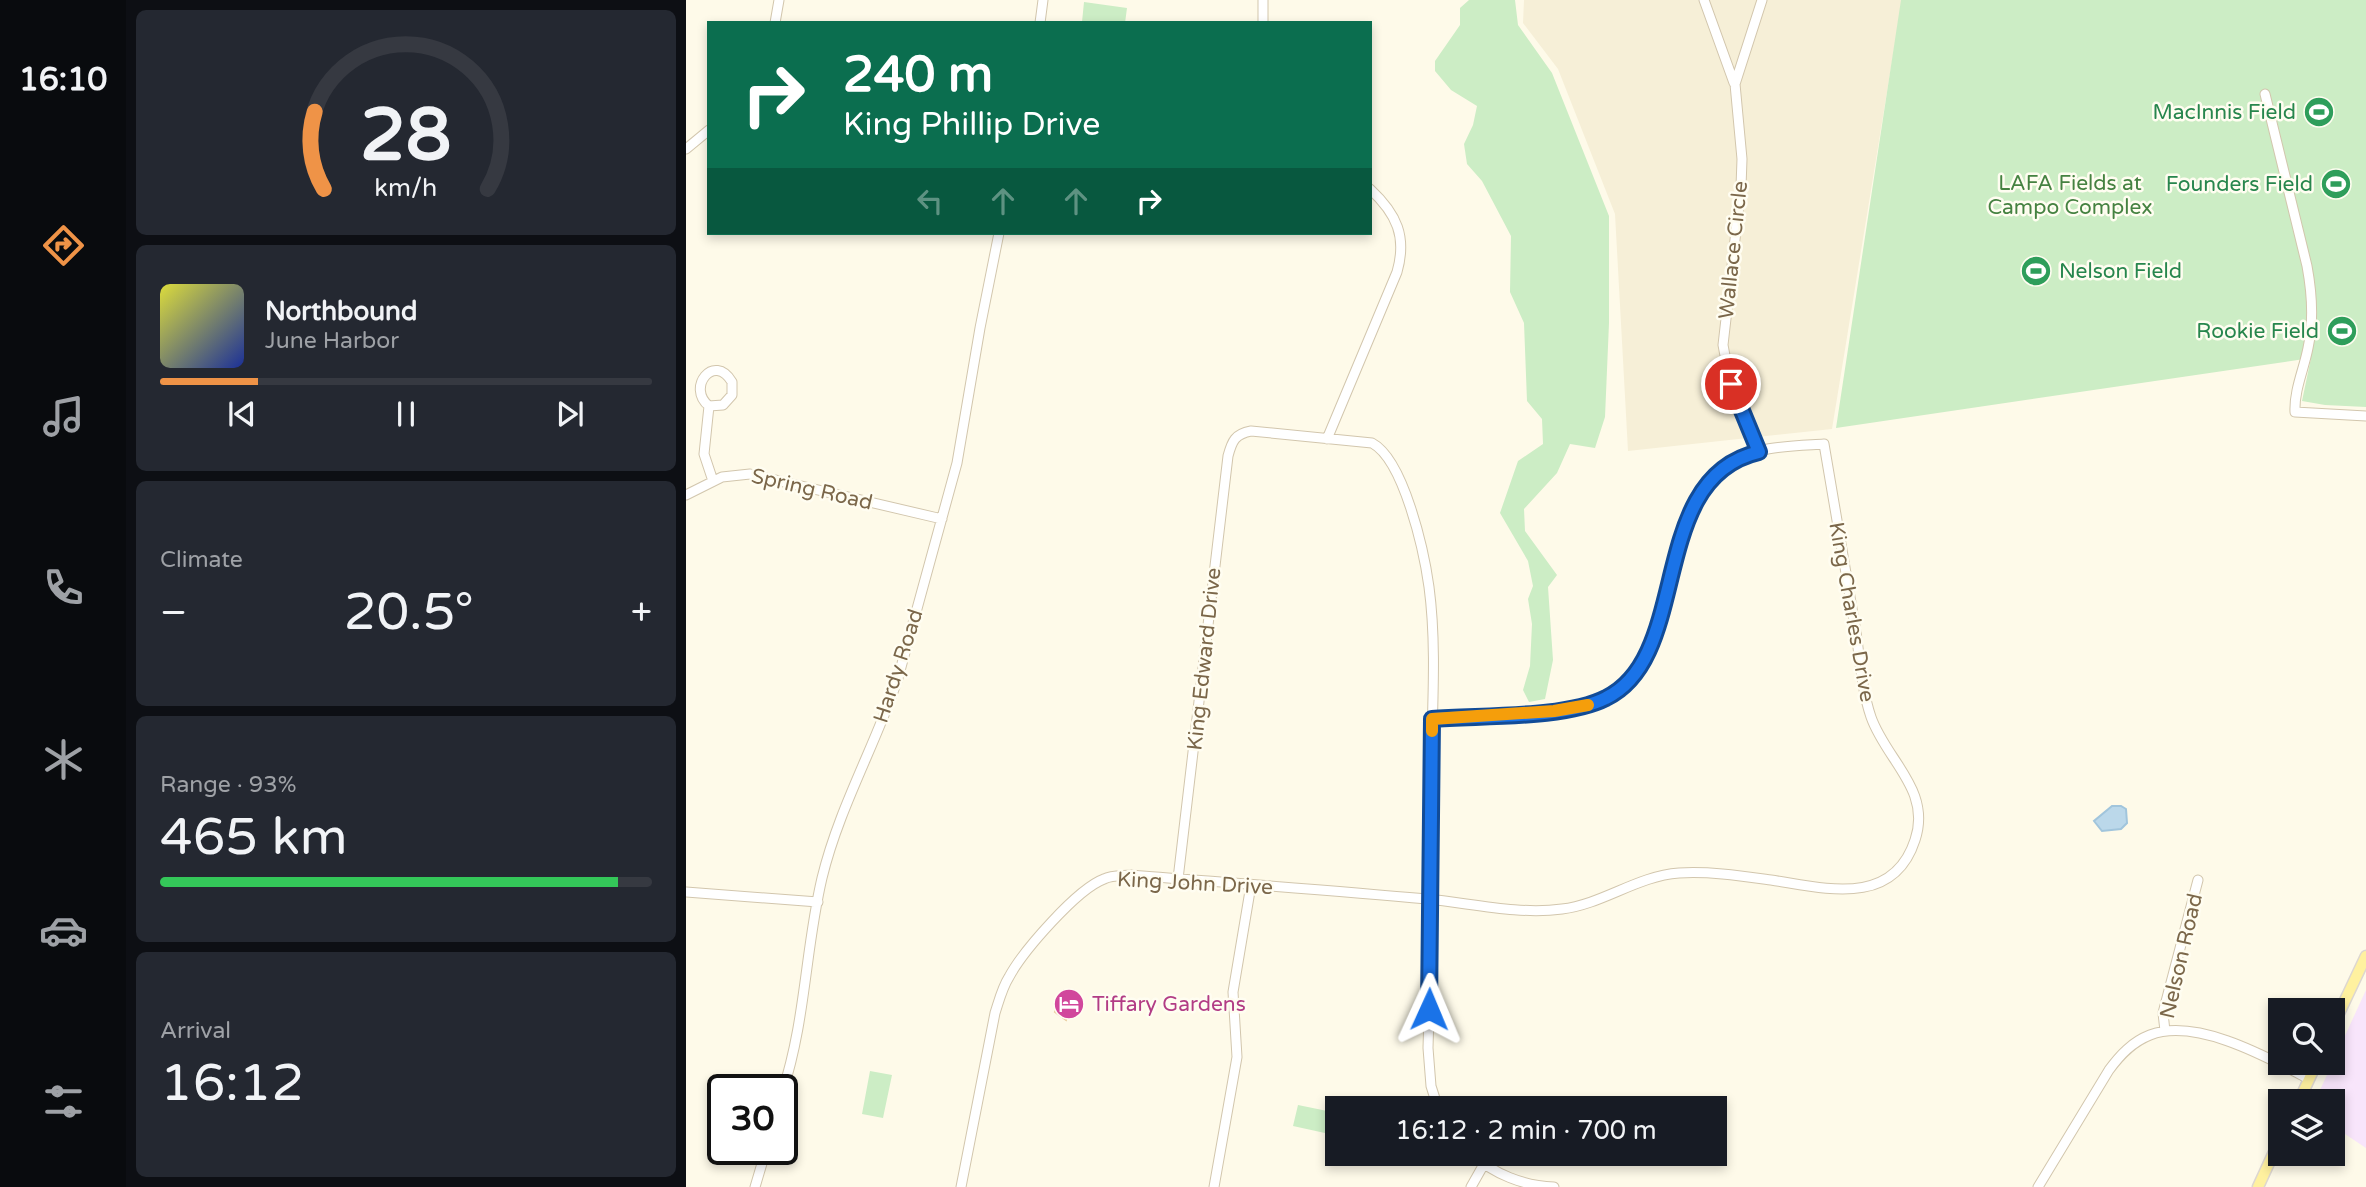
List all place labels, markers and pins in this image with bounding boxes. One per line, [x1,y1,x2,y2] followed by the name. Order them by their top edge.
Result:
[2302,95,2336,129] sports icon: MacInnis Field
[2152,100,2296,125] place label: MacInnis Field
[2319,167,2353,201] sports icon: Founders Field
[2166,172,2313,197] place label: Founders Field
[2019,254,2053,288] sports icon: Nelson Field
[2059,259,2182,284] place label: Nelson Field
[2325,314,2359,348] sports icon: Rookie Field
[2196,319,2319,344] place label: Rookie Field
[1701,354,1761,414] pin
[1052,987,1086,1021] hotel icon: Tiffary Gardens
[1092,992,1246,1017] place label: Tiffary Gardens

